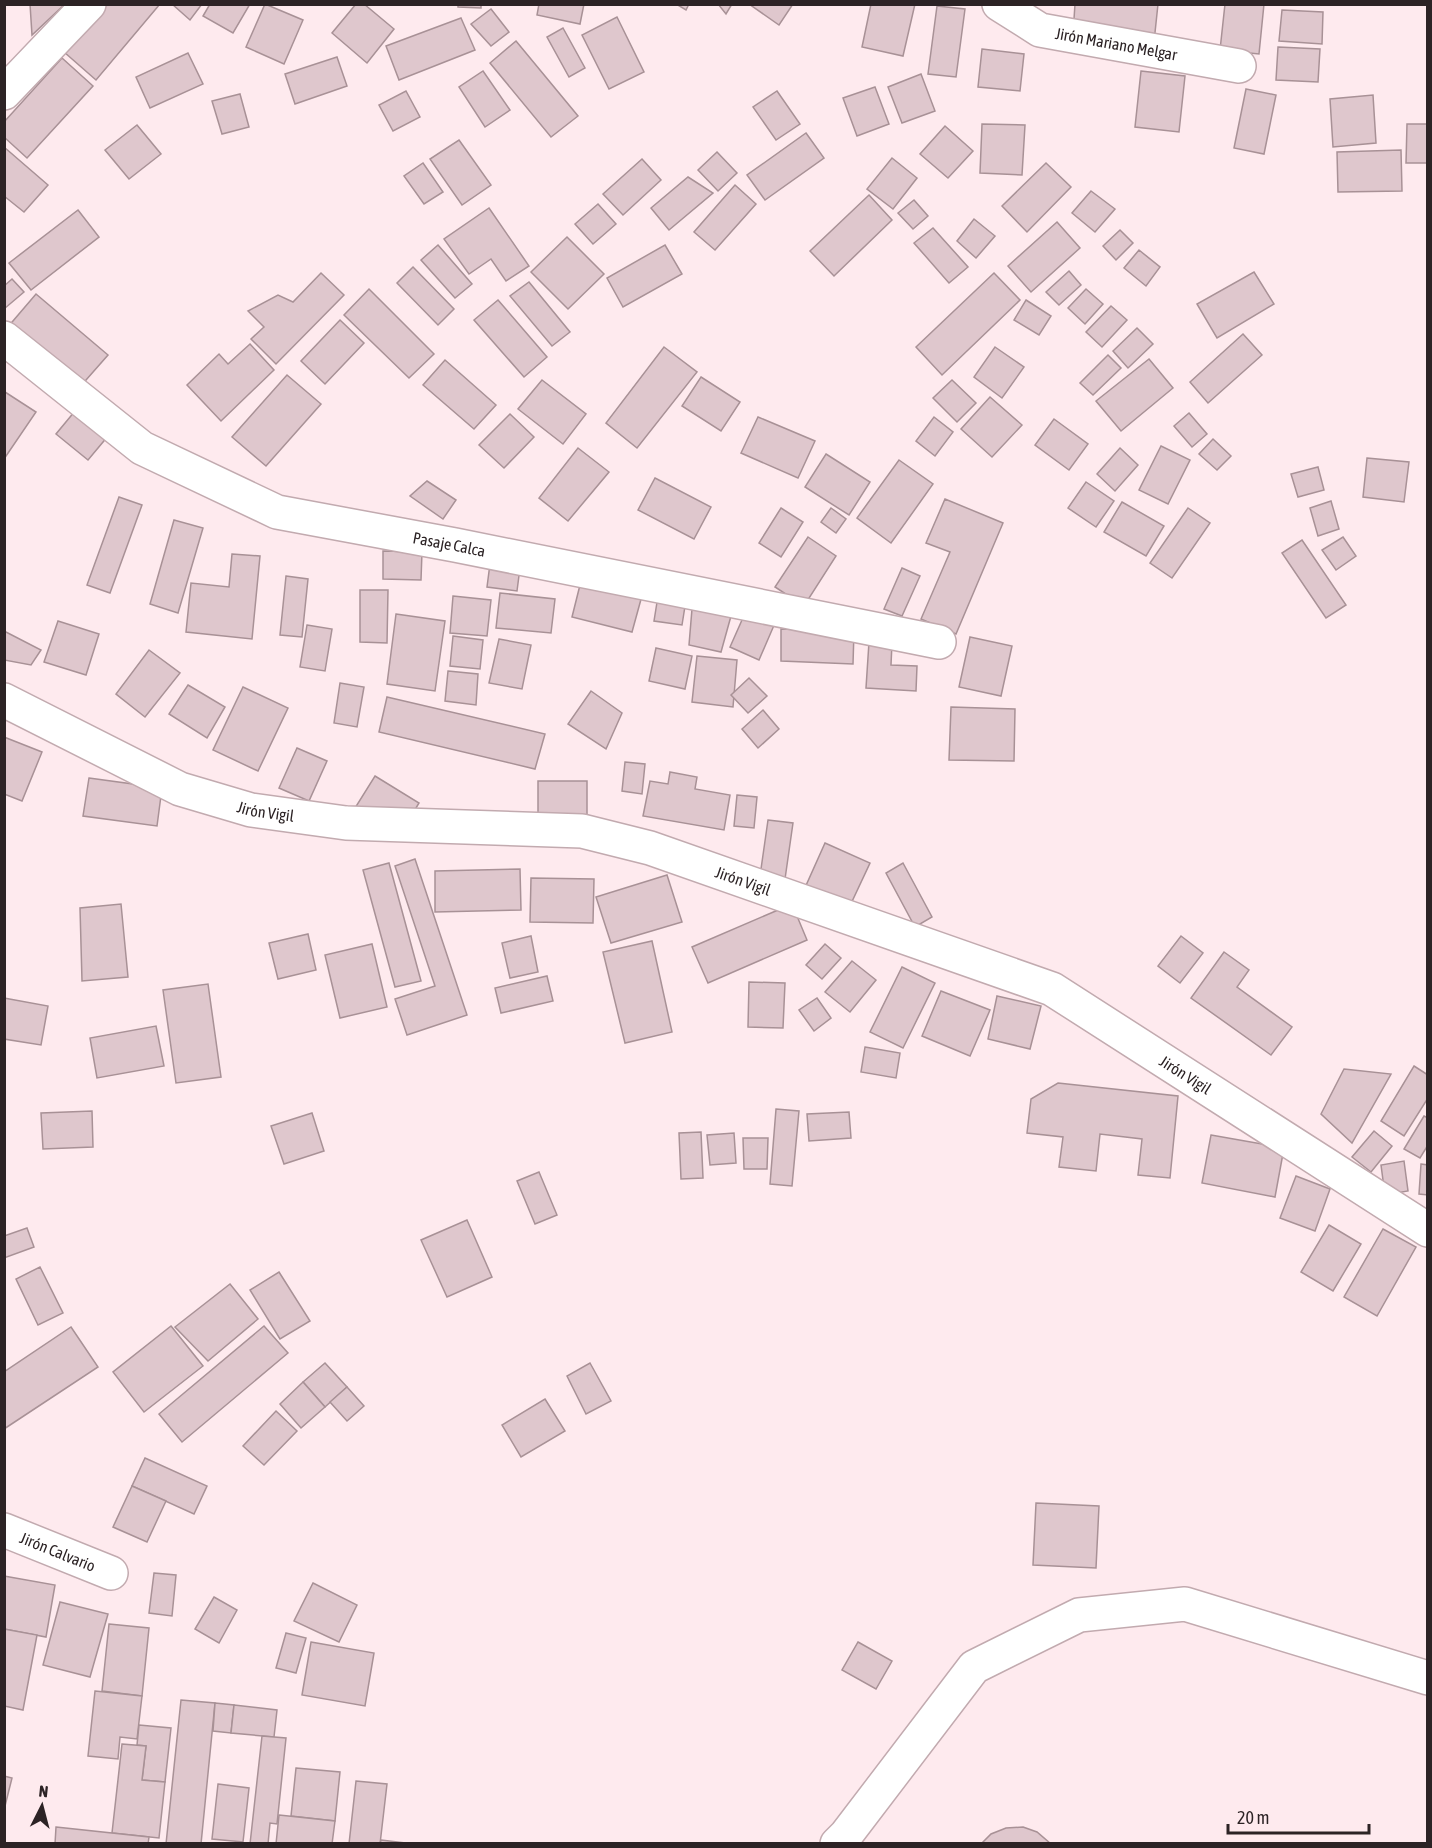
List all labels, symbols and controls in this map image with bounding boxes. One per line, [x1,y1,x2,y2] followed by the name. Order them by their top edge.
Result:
[1054,24,1179,64] street label: Jirón Mariano Melgar
[411,528,487,560] street label: Pasaje Calca
[235,797,296,825] street label: Jirón Vigil
[713,863,774,899] street label: Jirón Vigil
[1157,1052,1215,1098] street label: Jirón Vigil
[18,1528,98,1575] street label: Jirón Calvario
[12,1776,72,1836] north arrow
[38,1782,49,1801] text: N
[1228,1797,1369,1835] scale bar
[1237,1807,1269,1828] text: 20 m

